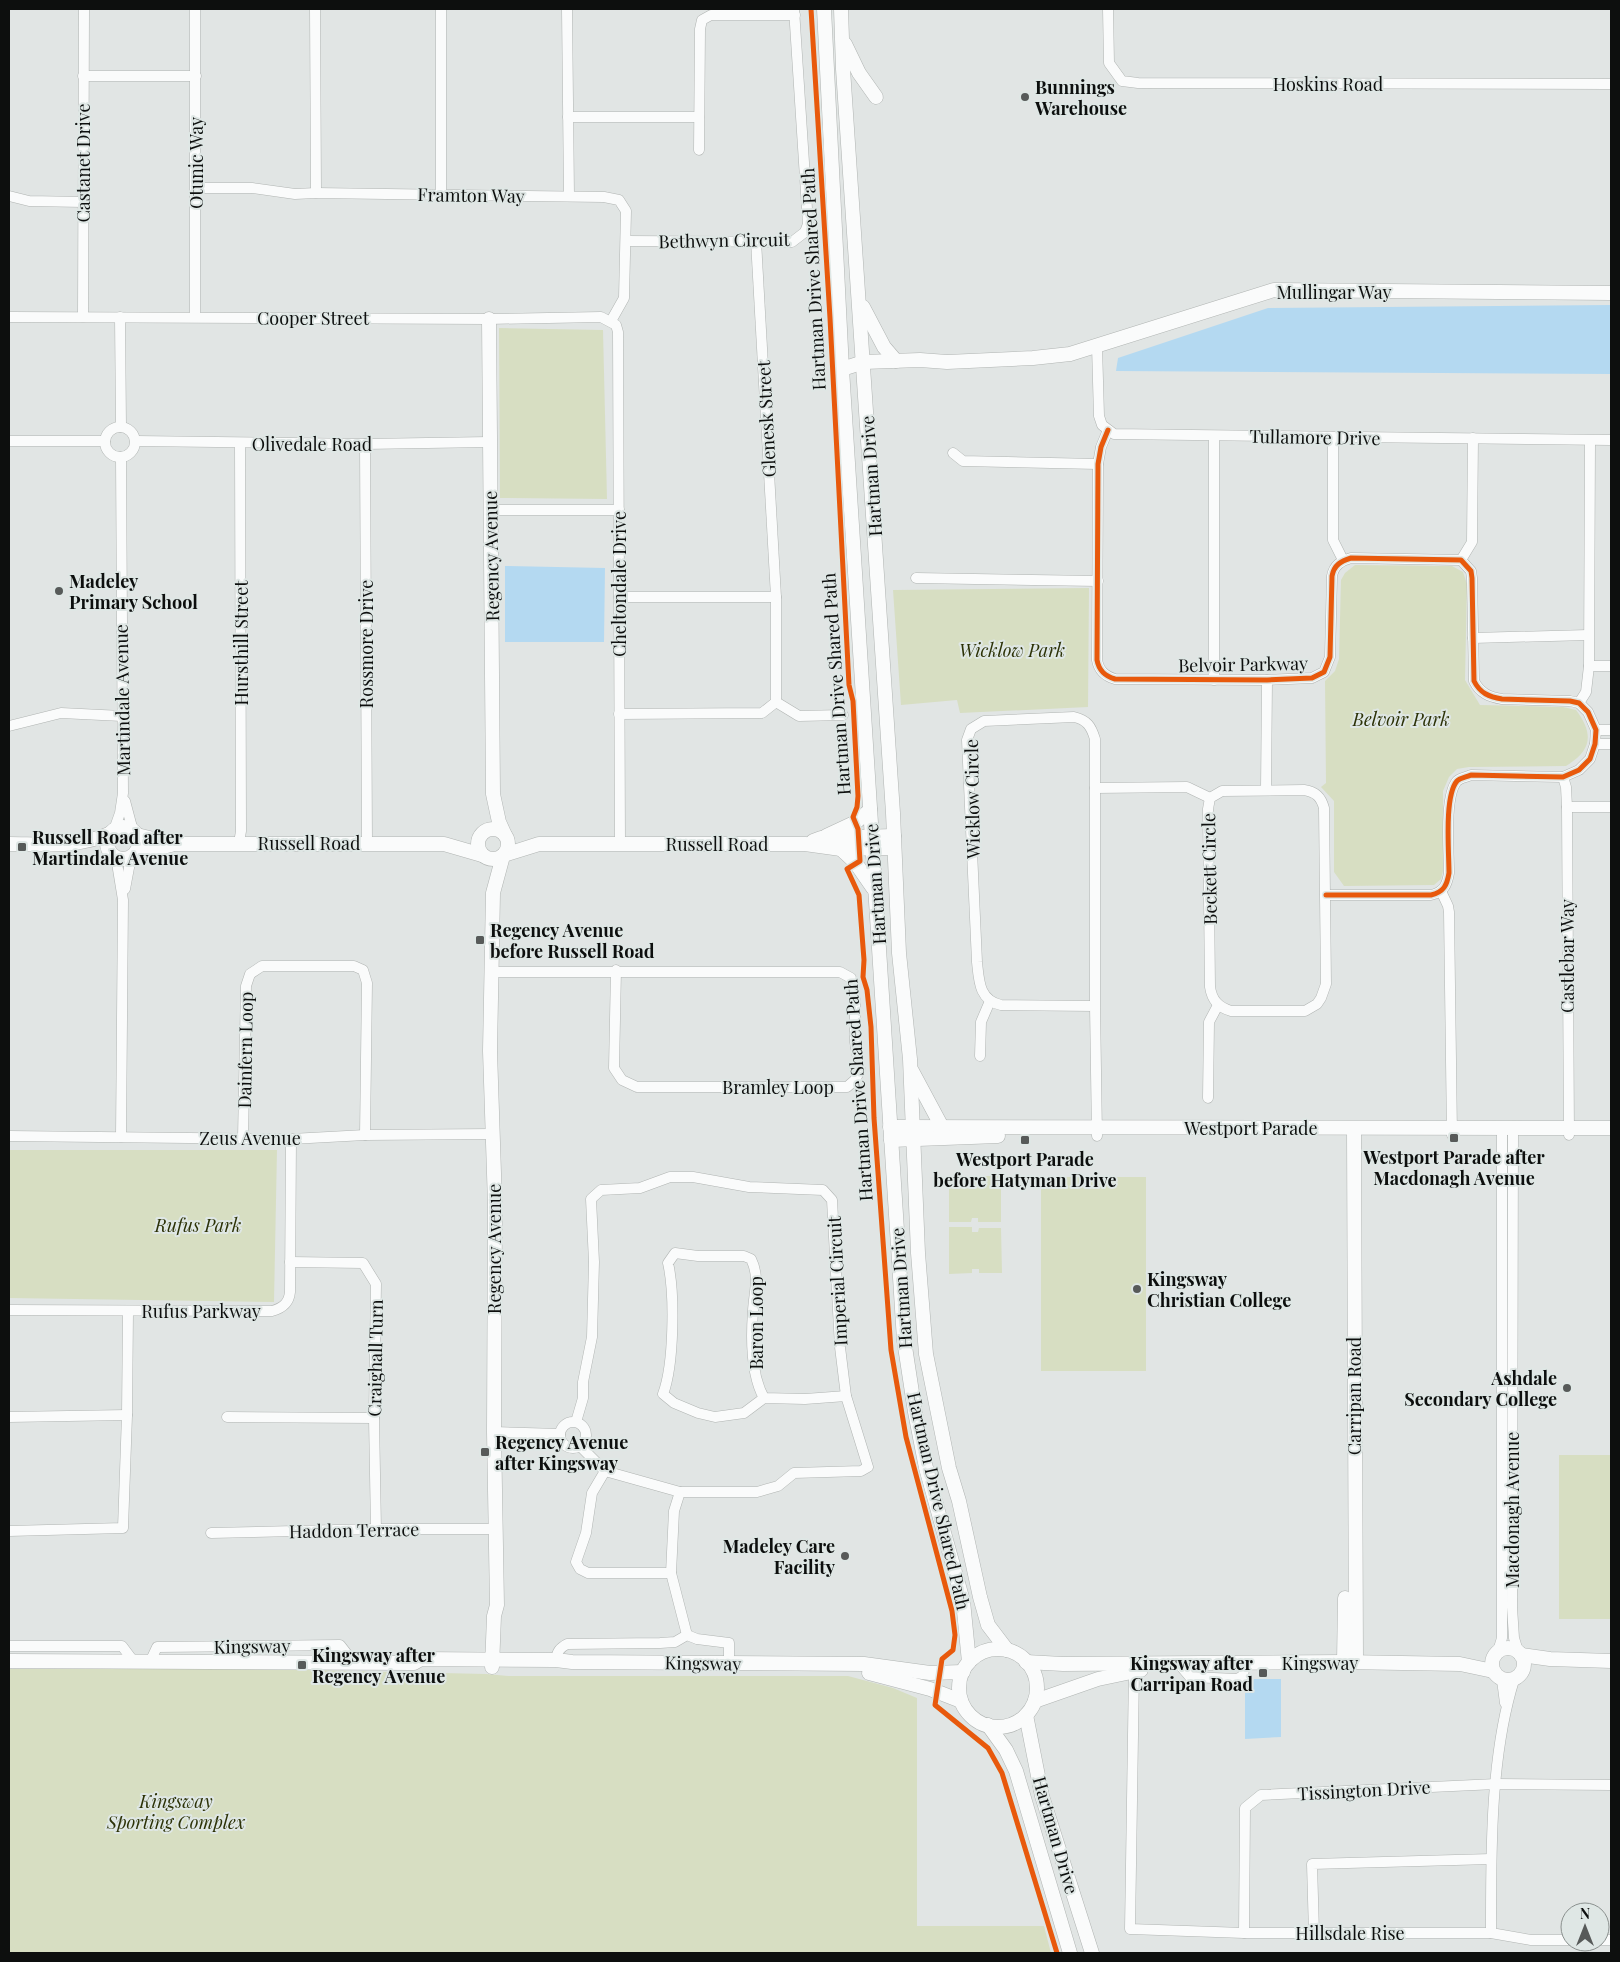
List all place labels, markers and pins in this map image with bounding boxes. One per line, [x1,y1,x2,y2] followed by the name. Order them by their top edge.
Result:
[1034,75,1127,120] place label: Bunnings Warehouse
[1019,91,1031,103] marker: Bunnings Warehouse
[69,569,198,614] place label: Madeley Primary School
[53,585,65,597] marker: Madeley Primary School
[32,825,188,870] place label: Russell Road after Martindale Avenue
[16,841,28,853] marker: Russell Road after Martindale Avenue
[490,918,655,963] place label: Regency Avenue before Russell Road
[474,934,486,946] marker: Regency Avenue before Russell Road
[1448,1132,1460,1144] marker: Westport Parade after Macdonagh Avenue
[1019,1134,1031,1146] marker: Westport Parade before Hatyman Drive
[1362,1145,1545,1190] place label: Westport Parade after Macdonagh Avenue
[933,1147,1117,1192] place label: Westport Parade before Hatyman Drive
[1147,1267,1291,1312] place label: Kingsway Christian College
[1131,1283,1143,1295] marker: Kingsway Christian College
[1404,1366,1557,1411] place label: Ashdale Secondary College
[1561,1382,1573,1394] marker: Ashdale Secondary College
[495,1430,628,1475] place label: Regency Avenue after Kingsway
[479,1446,491,1458] marker: Regency Avenue after Kingsway
[723,1534,836,1579] place label: Madeley Care Facility
[839,1550,851,1562] marker: Madeley Care Facility
[312,1643,445,1688] place label: Kingsway after Regency Avenue
[1130,1651,1254,1696] place label: Kingsway after Carripan Road
[296,1659,308,1671] marker: Kingsway after Regency Avenue
[1257,1667,1269,1679] marker: Kingsway after Carripan Road

